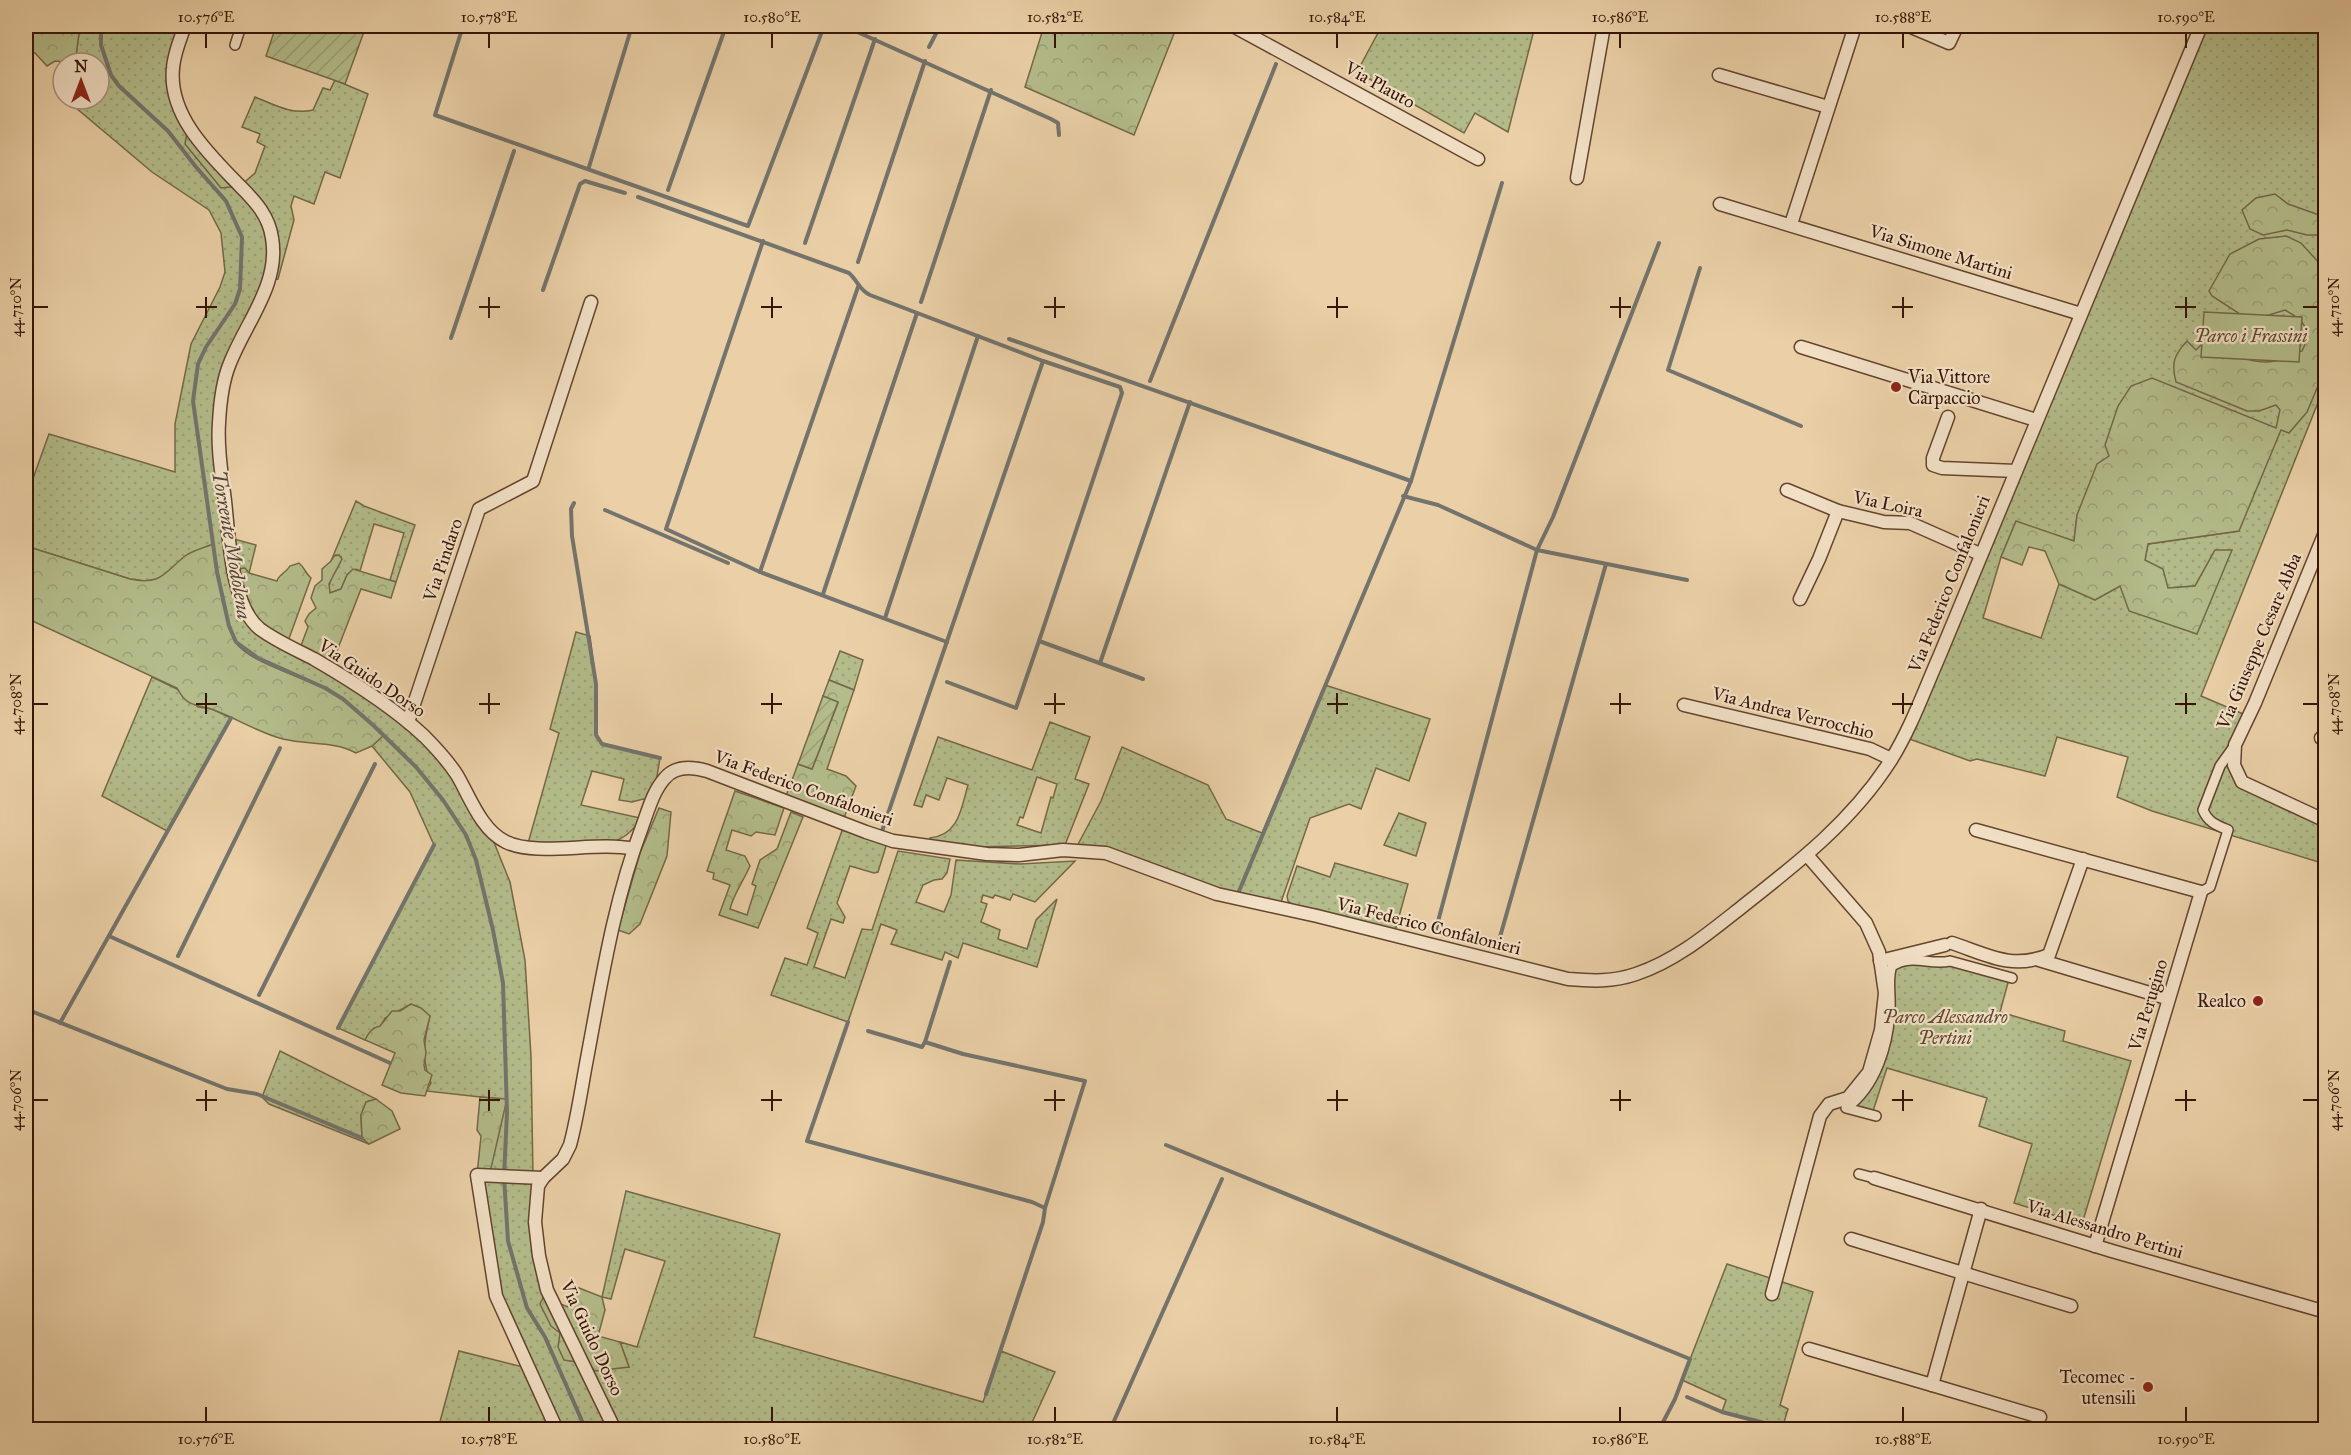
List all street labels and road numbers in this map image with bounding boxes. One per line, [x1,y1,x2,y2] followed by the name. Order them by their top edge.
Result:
[1340,56,1419,113] street label: Via Plauto
[1866,219,2015,284] street label: Via Simone Martini
[1850,486,1925,522] street label: Via Loira
[1903,492,1995,677] street label: Via Federico Confalonieri
[418,516,467,605] street label: Via Pindaro
[2212,549,2306,733] street label: Via Giuseppe Cesare Abba
[313,633,430,722] street label: Via Guido Dorso
[1709,682,1876,744] street label: Via Andrea Verrocchio
[710,745,897,831] street label: Via Federico Confalonieri
[1334,892,1524,960] street label: Via Federico Confalonieri
[2123,956,2173,1055] street label: Via Perugino
[2023,1194,2186,1263] street label: Via Alessandro Pertini
[555,1276,628,1399] street label: Via Guido Dorso

